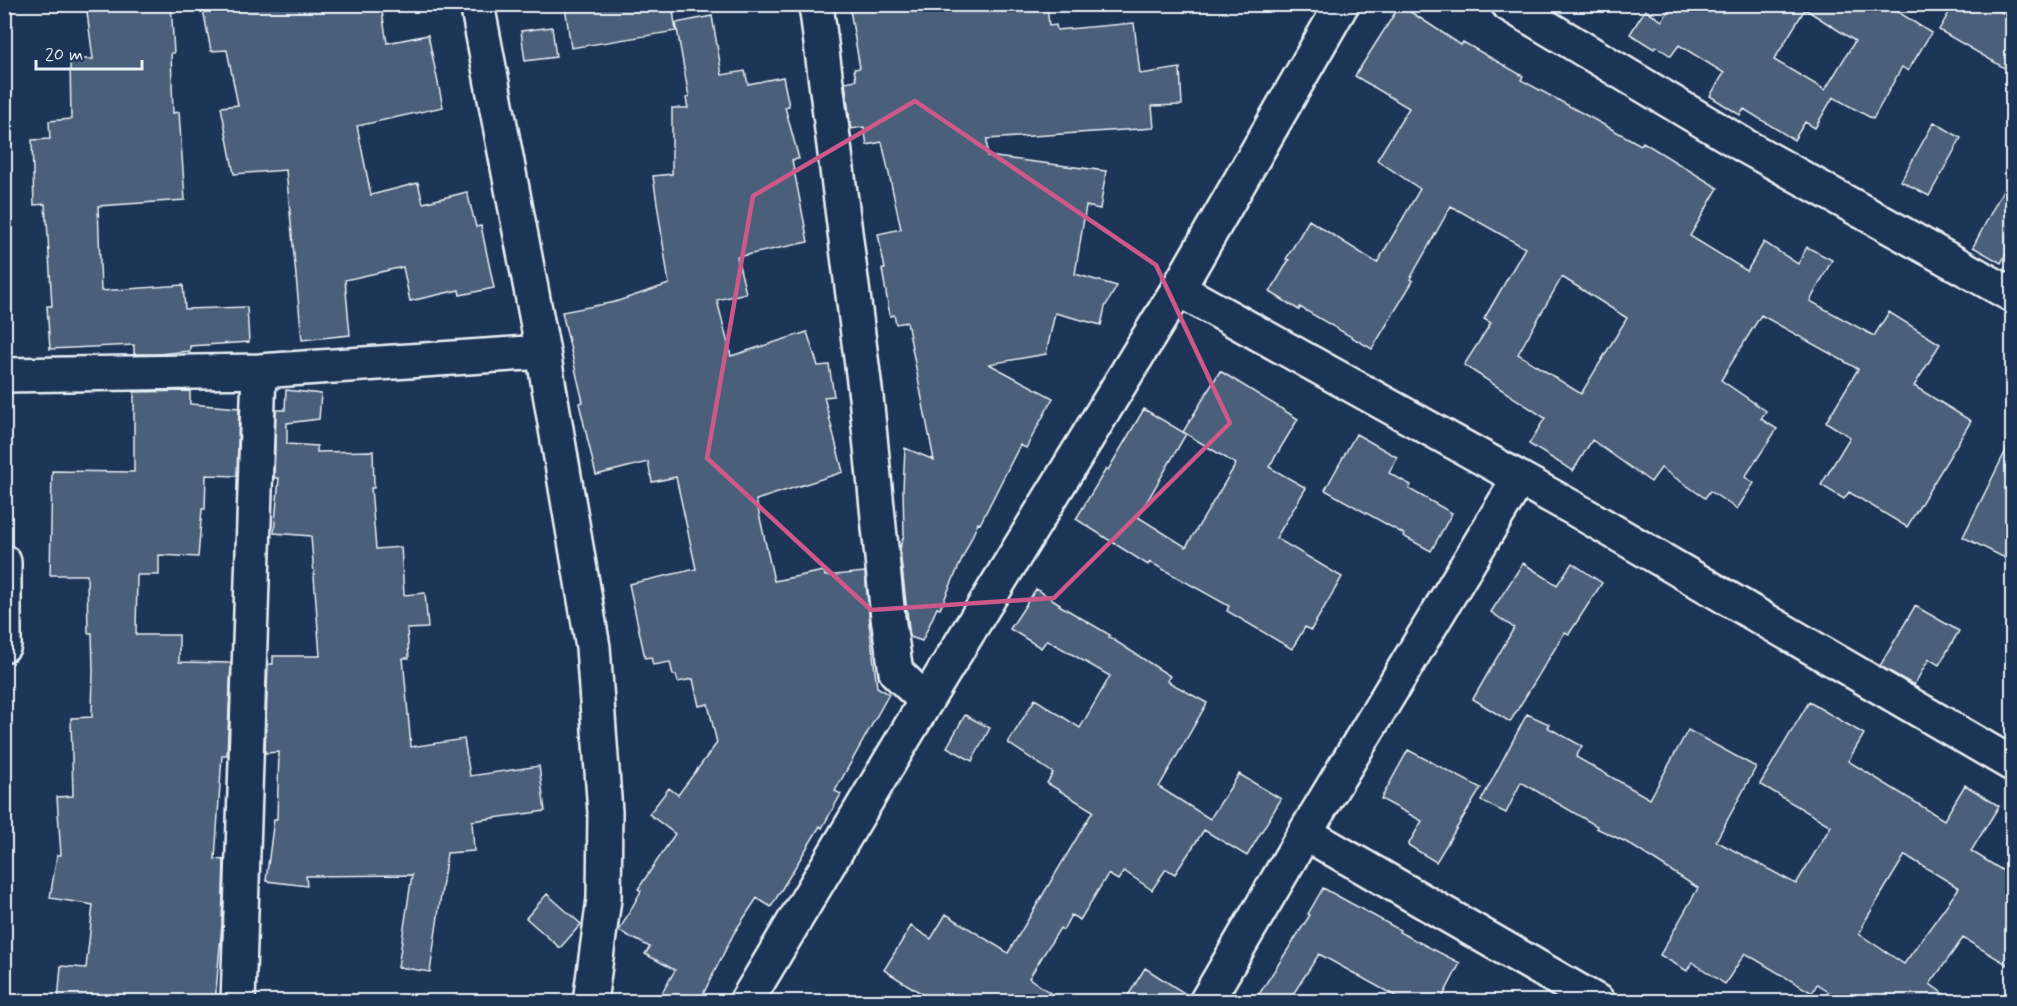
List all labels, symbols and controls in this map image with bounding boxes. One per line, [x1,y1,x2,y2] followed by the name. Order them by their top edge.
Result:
[36,33,142,71] scale bar
[45,43,83,67] text: 20 m

